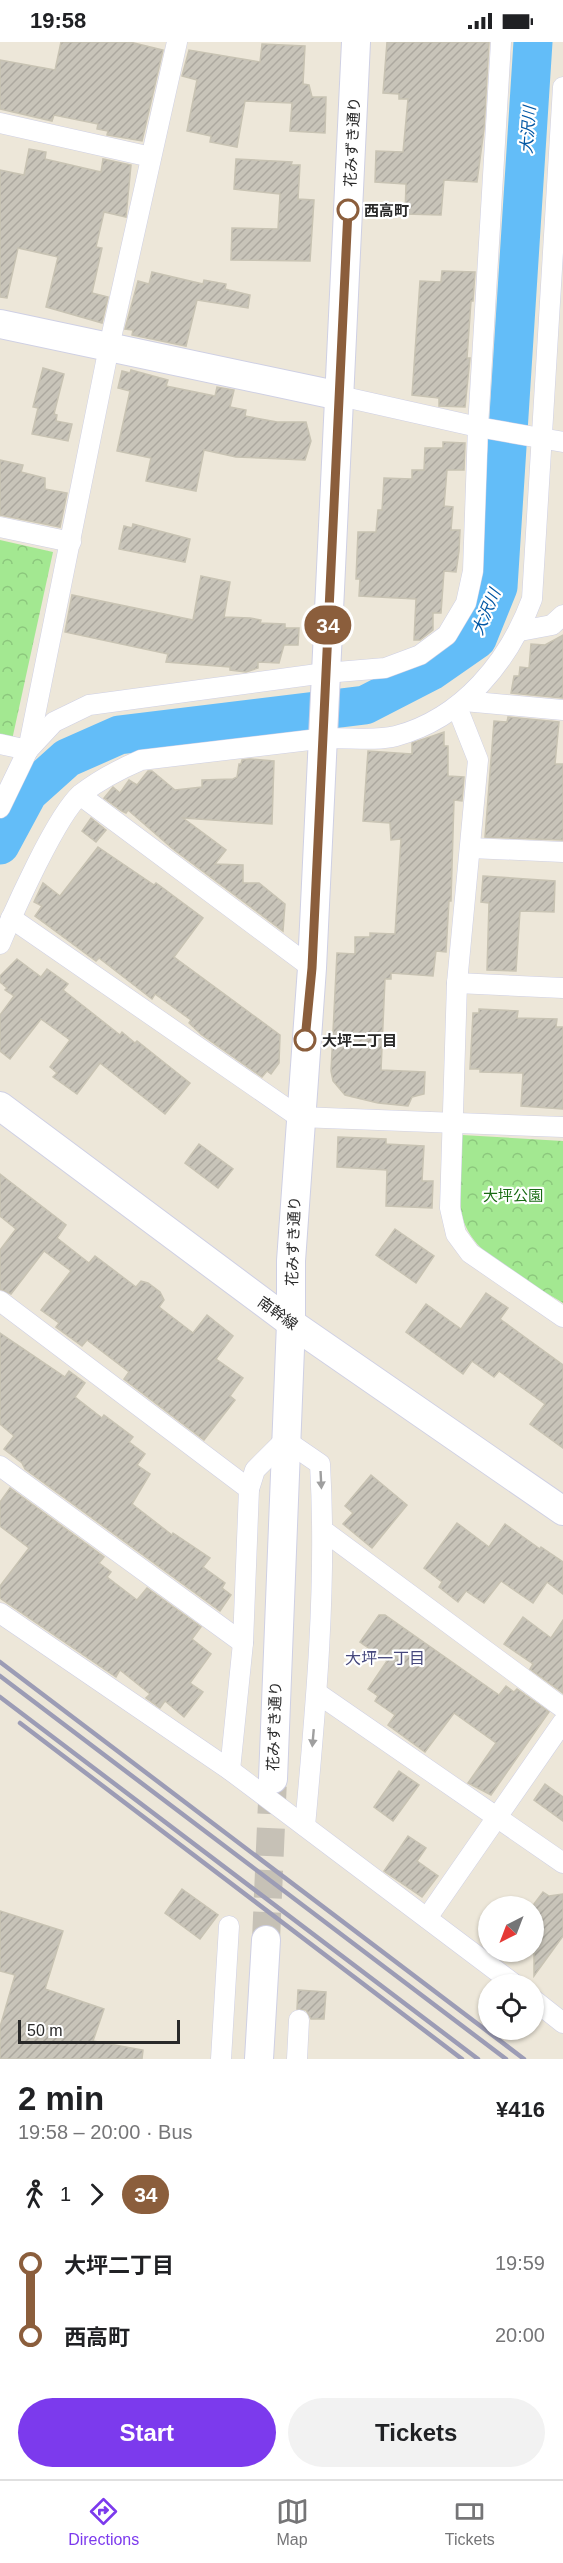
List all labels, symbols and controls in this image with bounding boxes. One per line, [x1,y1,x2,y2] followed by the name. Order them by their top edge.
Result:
[30,8,86,33] text: 19:58
[341,97,363,187] street label: 花みずき通り
[518,103,538,155] water label: 大沢川
[337,199,359,221] marker: 西高町
[364,202,409,219] place label: 西高町
[469,585,504,637] water label: 大沢川
[301,606,355,644] line badge: 34
[316,614,340,637] text: 34
[294,1029,316,1051] marker: 大坪二丁目
[322,1032,397,1049] place label: 大坪二丁目
[483,1187,543,1204] park label: 大坪公園
[283,1196,303,1286] street label: 花みずき通り
[255,1293,301,1333] street label: 南幹線
[316,1471,325,1490] one-way arrow
[345,1650,425,1667] district label: 大坪一丁目
[264,1681,284,1771] street label: 花みずき通り
[308,1728,318,1747] one-way arrow
[478,1896,544,1962] north arrow
[478,1896,544,2040] map controls
[478,1974,544,2040] button: locate
[18,2017,180,2044] scale bar
[27,2022,63,2039] text: 50 m
[18,2080,104,2117] text: 2 min
[496,2097,545,2122] text: ¥416
[18,2121,193,2143] text: 19:58 – 20:00 · Bus
[18,2178,51,2211] icon: walk
[80,2178,113,2211] icon: forward
[60,2183,71,2205] text: 1
[134,2183,157,2206] text: 34
[495,2252,545,2274] text: 19:59
[64,2253,174,2278] text: 大坪二丁目
[495,2324,545,2346] text: 20:00
[64,2325,130,2350] text: 西高町
[18,2398,276,2467] button: Start
[288,2398,545,2467] button: Tickets
[68,2495,139,2549] tab: Directions
[276,2495,309,2549] tab: Map
[445,2495,495,2549] tab: Tickets

